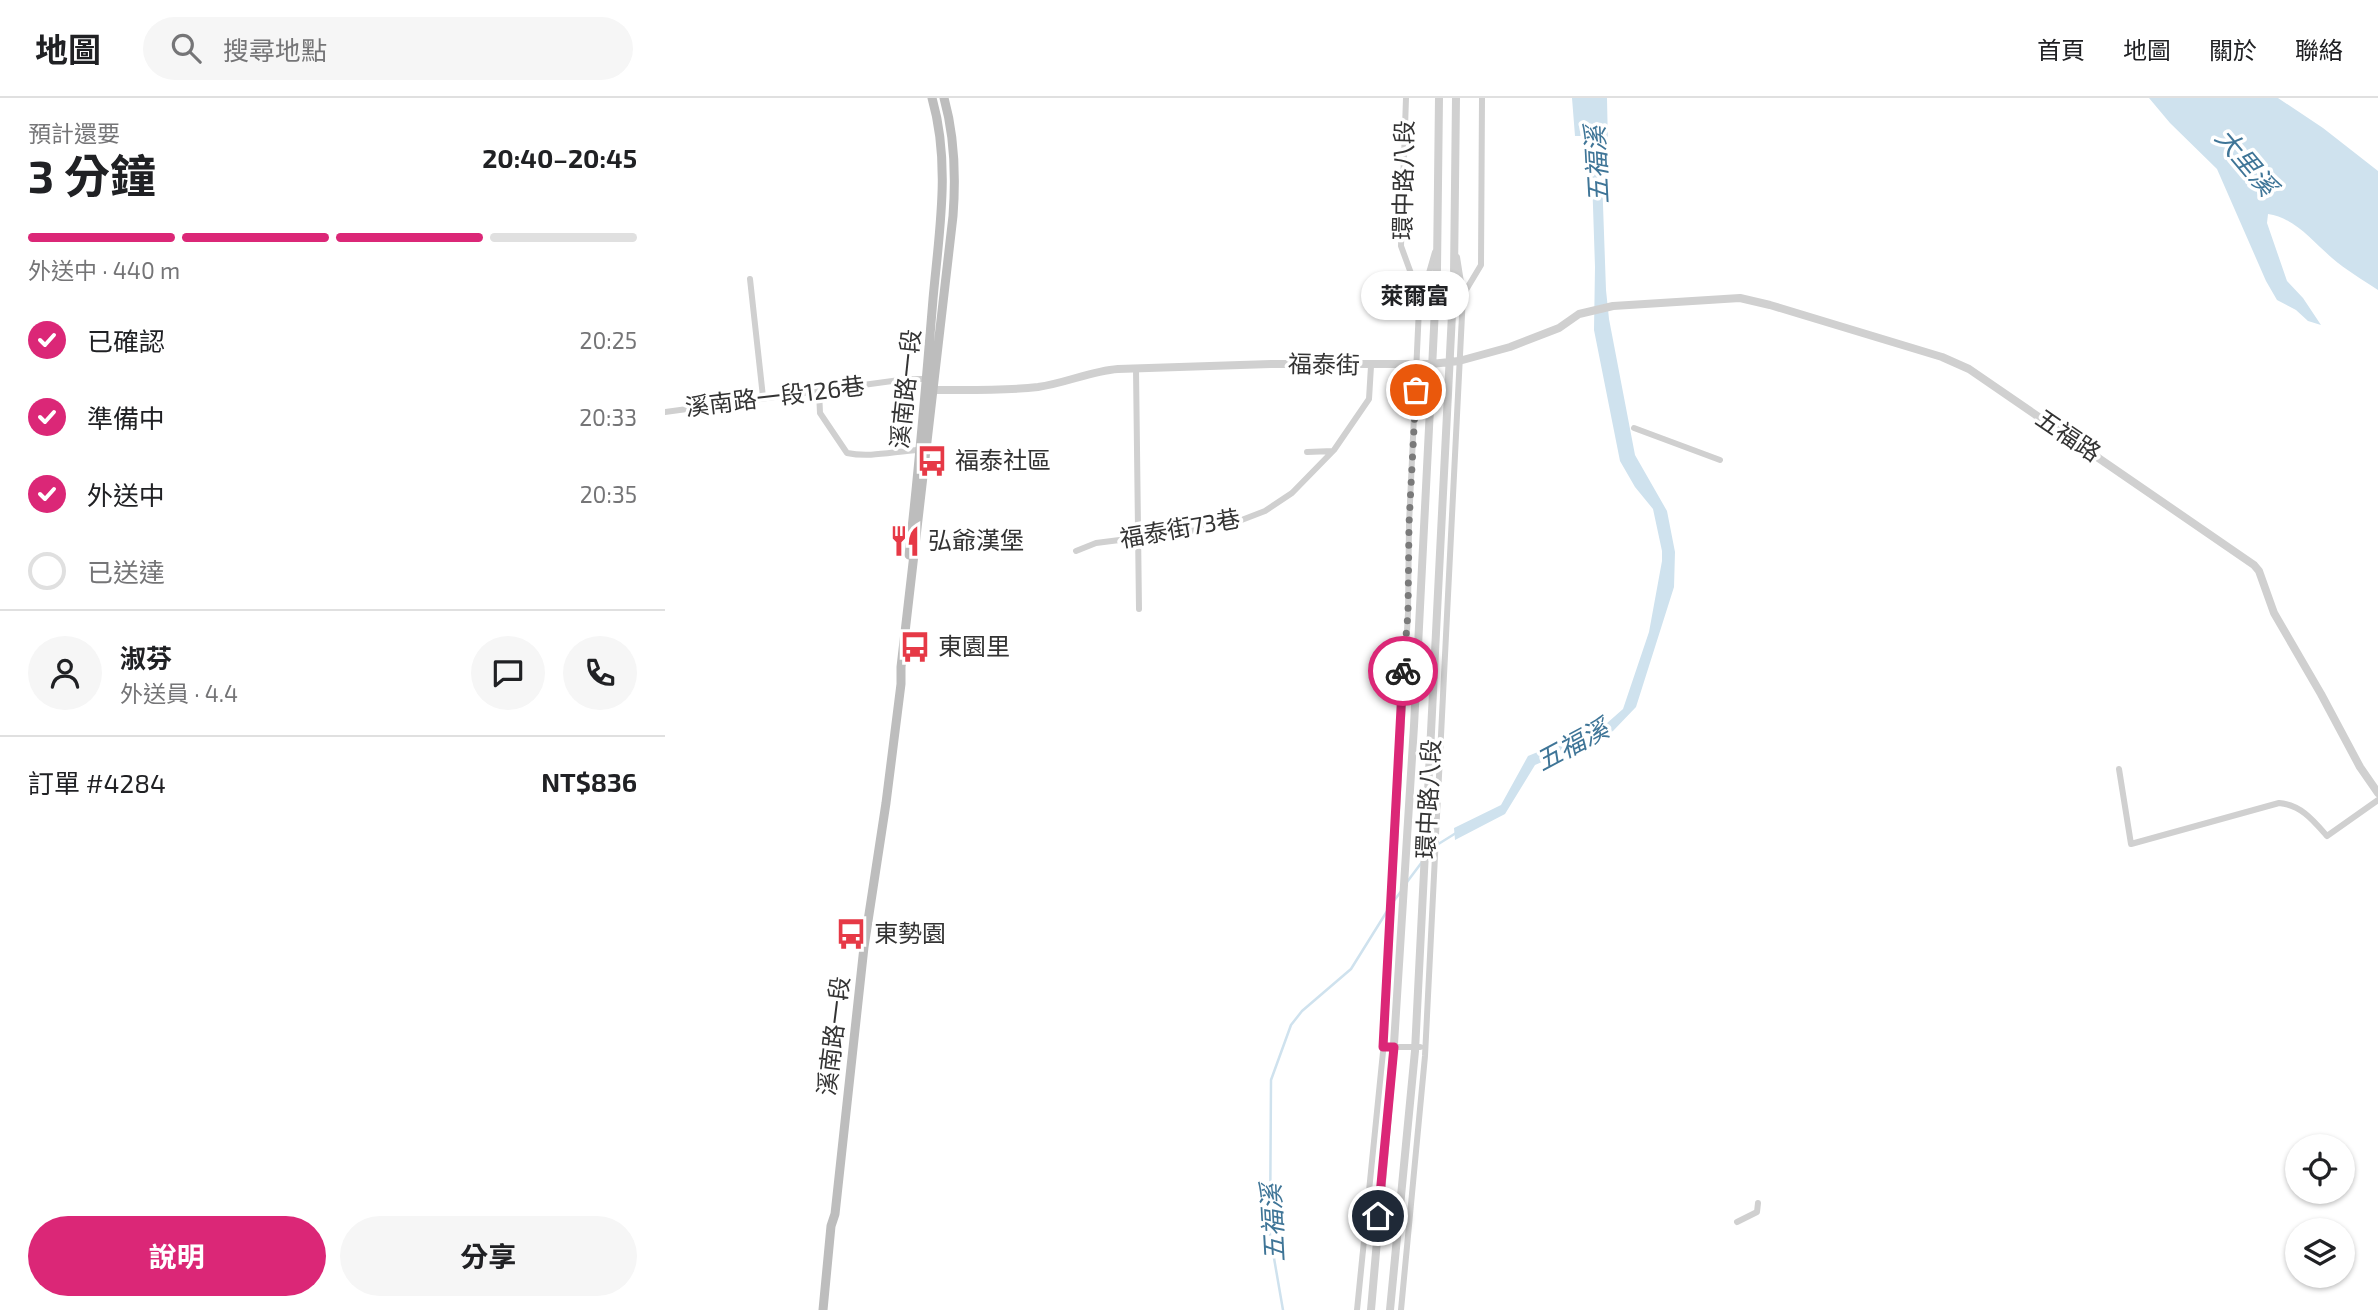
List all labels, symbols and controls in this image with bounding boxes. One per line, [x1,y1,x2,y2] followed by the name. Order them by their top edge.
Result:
[143,17,633,80] search box
[35,29,101,69] text: 地圖
[167,29,205,67] icon: search
[223,34,327,65] text: 搜尋地點
[2037,35,2085,64] text: 首頁
[2123,35,2171,64] text: 地圖
[2209,35,2257,64] text: 關於
[2295,35,2343,64] text: 聯絡
[28,119,120,147] text: 預計還要
[1387,120,1418,240] street label: 環中路八段
[1578,121,1613,205] water label: 五福溪
[2210,121,2287,204] water label: 大里溪
[482,142,637,173] text: 20:40–20:45
[28,147,156,202] text: 3 分鐘
[28,256,180,284] text: 外送中 · 440 m
[1362,271,1470,320] callout: 萊爾富
[1381,281,1450,309] text: 萊爾富
[28,321,66,359] icon: check
[87,325,165,356] text: 已確認
[580,326,637,354] text: 20:25
[884,328,925,450] street label: 溪南路一段
[1288,348,1360,379] street label: 福泰街
[1386,360,1446,420] pin
[683,370,866,421] street label: 溪南路一段126巷
[1397,371,1435,409] icon: bag
[28,398,66,436] icon: check
[87,402,165,433] text: 準備中
[579,403,637,431] text: 20:33
[2031,403,2107,467] street label: 五福路
[915,444,949,478] bus stop icon: 福泰社區
[955,445,1051,474] place label: 福泰社區
[28,475,66,513] icon: check
[87,479,165,510] text: 外送中
[580,480,637,508] text: 20:35
[1117,503,1242,552] street label: 福泰街73巷
[888,524,922,558] restaurant icon: 弘爺漢堡
[928,525,1024,554] place label: 弘爺漢堡
[87,556,165,587] text: 已送達
[898,630,932,664] bus stop icon: 東園里
[938,631,1010,660] place label: 東園里
[28,636,102,710] button: person
[471,636,545,710] button: chat
[563,636,637,710] button: phone
[1368,636,1438,706] courier
[120,642,172,673] text: 淑芬
[1384,652,1422,690] icon: bike
[120,679,238,707] text: 外送員 · 4.4
[1530,710,1617,776] water label: 五福溪
[1410,738,1445,860] street label: 環中路八段
[541,766,637,797] text: NT$836
[28,767,166,798] text: 訂單 #4284
[834,917,868,951] bus stop icon: 東勢園
[874,918,946,947] place label: 東勢園
[811,974,854,1097] street label: 溪南路一段
[2285,1134,2355,1288] map controls
[2285,1134,2355,1204] button: locate
[1254,1179,1289,1263] water label: 五福溪
[1348,1186,1408,1246] pin
[1359,1197,1397,1235] icon: home
[28,1216,326,1296] button: 說明
[340,1216,637,1296] button: 分享
[2285,1218,2355,1288] button: layers

